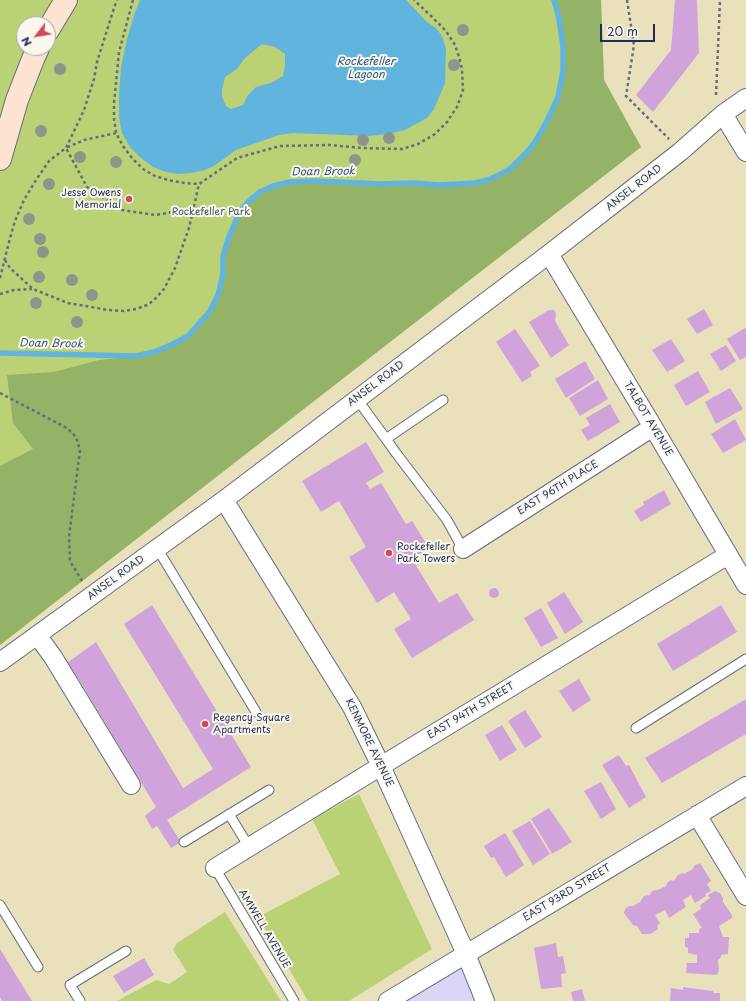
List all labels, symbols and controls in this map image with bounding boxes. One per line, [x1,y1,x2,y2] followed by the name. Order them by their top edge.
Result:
[16,16,56,56] north arrow
[602,16,657,42] scale bar
[607,22,638,40] text: 20 m
[17,34,36,50] text: N
[337,55,395,81] water label: Rockefeller Lagoon
[604,162,664,214] street label: ANSEL ROAD
[291,165,355,179] water label: Doan Brook
[61,187,121,210] place label: Jesse Owens Memorial
[124,194,134,204] marker: Jesse Owens Memorial
[172,206,250,218] park label: Rockefeller Park
[19,337,83,351] water label: Doan Brook
[345,359,407,409] street label: ANSEL ROAD
[621,379,675,459] street label: TALBOT AVENUE
[515,458,601,518] street label: EAST 96TH PLACE
[397,541,455,564] place label: Rockefeller Park Towers
[384,548,394,558] marker: Rockefeller Park Towers
[85,553,147,603] street label: ANSEL ROAD
[425,680,517,742] street label: EAST 94TH STREET
[342,697,396,789] street label: KENMORE AVENUE
[213,712,290,736] place label: Regency Square Apartments
[200,719,210,729] marker: Regency Square Apartments
[521,862,613,924] street label: EAST 93RD STREET
[236,887,292,971] street label: AMWELL AVENUE

